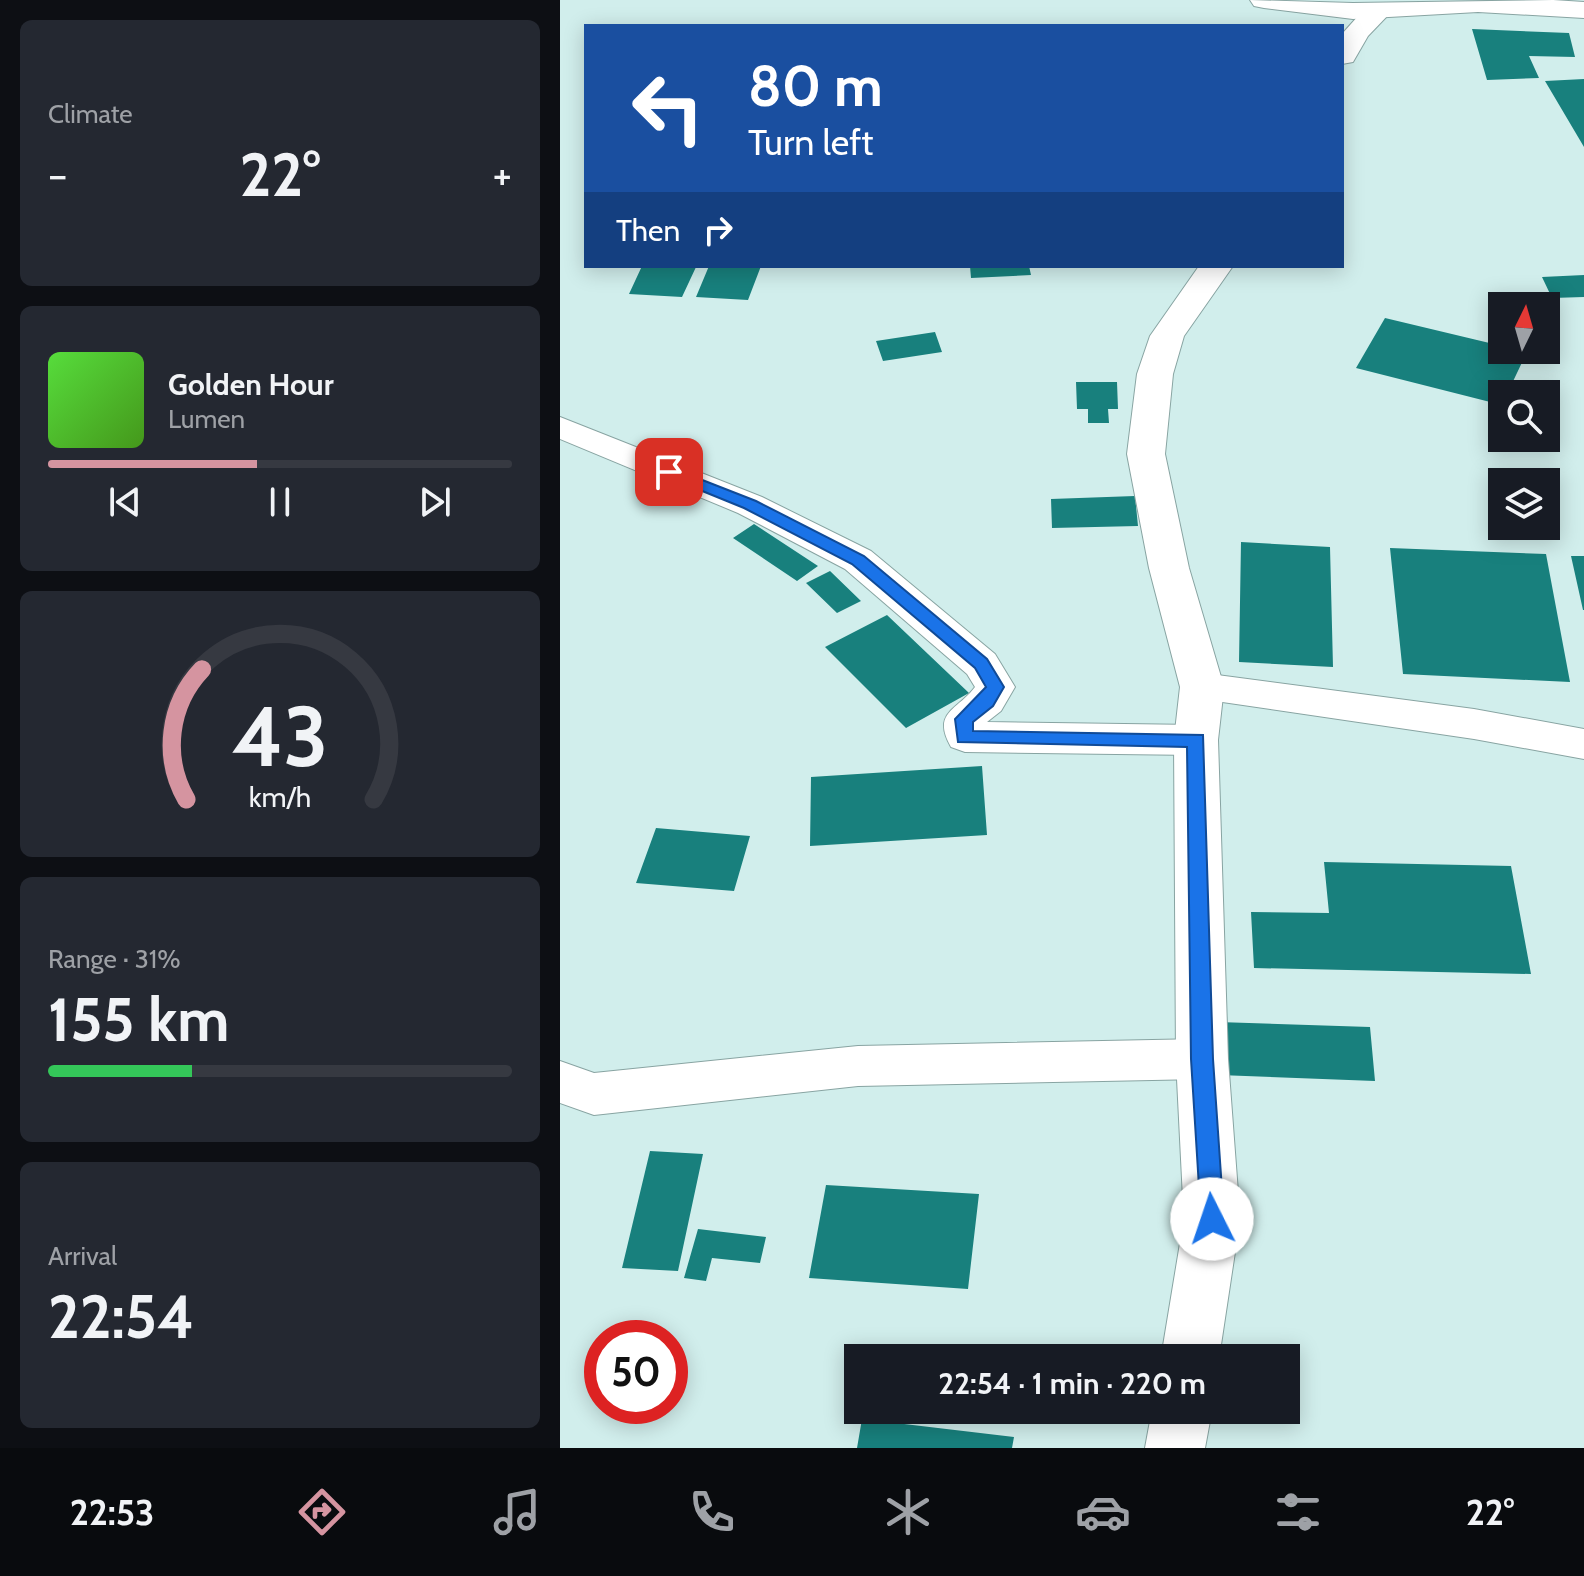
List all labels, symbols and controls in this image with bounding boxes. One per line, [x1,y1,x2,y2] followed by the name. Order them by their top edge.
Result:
[748,52,883,120] text: 80 m
[616,56,720,160] icon: left
[48,98,133,130] text: Climate
[748,120,873,164] text: Turn left
[240,138,320,211] text: 22°
[48,148,67,201] text: −
[493,148,512,201] text: +
[696,208,740,252] icon: right
[616,212,680,249] text: Then
[1488,292,1560,364] north arrow
[1488,292,1560,540] map controls
[168,366,334,403] text: Golden Hour
[1488,380,1560,452] button: search
[168,403,245,435] text: Lumen
[635,438,703,506] pin
[647,450,691,494] icon: arrive
[1488,468,1560,540] button: layers
[103,480,147,524] icon: previous
[258,480,302,524] icon: pause
[413,480,457,524] icon: next
[232,686,328,787] text: 43
[249,779,311,814] text: km/h
[48,943,181,975] text: Range · 31%
[48,983,229,1056] text: 155 km
[1170,1177,1254,1261] position arrow
[48,1240,117,1272] text: Arrival
[48,1280,194,1353] text: 22:54
[584,1320,688,1424] speed limit sign: 50
[938,1365,1206,1402] text: 22:54 · 1 min · 220 m
[294,1484,350,1540] icon: directions
[489,1484,545,1540] icon: music
[684,1484,740,1540] icon: phone
[880,1484,936,1540] icon: climate
[1075,1484,1131,1540] icon: car
[1270,1484,1326,1540] icon: filters
[70,1490,154,1534] text: 22:53
[1466,1490,1514,1534] text: 22°

